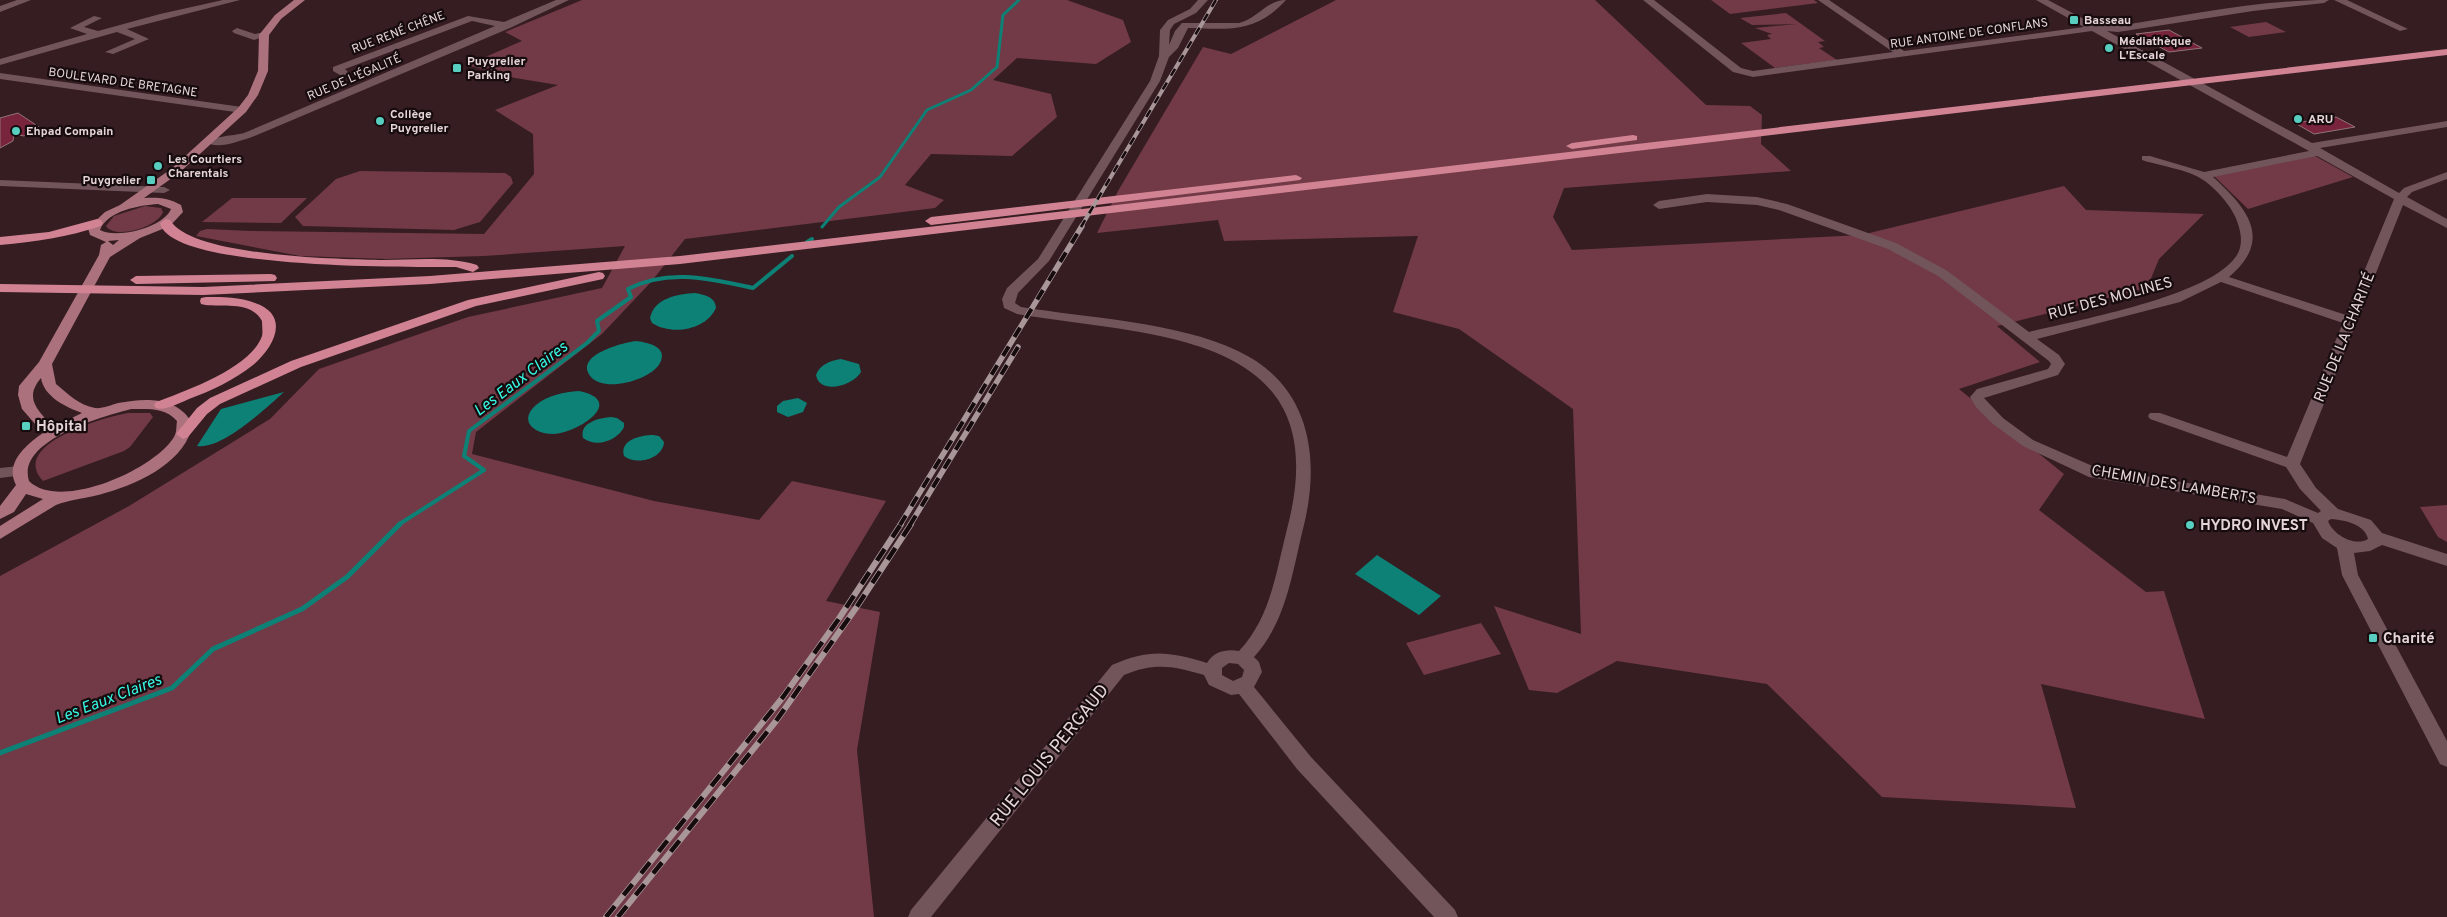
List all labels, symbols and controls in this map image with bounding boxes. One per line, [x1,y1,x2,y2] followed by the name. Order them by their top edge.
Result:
[350,8,447,58] street label: RUE RENÉ CHÊNE
[2084,13,2131,29] place label: Basseau
[2068,14,2080,26] marker: Basseau
[1889,15,2049,53] street label: RUE ANTOINE DE CONFLANS
[2119,34,2192,64] place label: Médiathèque L'Escale
[2103,42,2115,54] marker: Médiathèque L'Escale
[305,51,404,105] street label: RUE DE L'ÉGALITÉ
[467,54,525,84] place label: Puygrelier Parking
[451,62,463,74] marker: Puygrelier Parking
[47,65,198,101] street label: BOULEVARD DE BRETAGNE
[390,107,448,137] place label: Collège Puygrelier
[2308,112,2333,128] place label: ARU
[2292,113,2304,125] marker: ARU
[374,115,386,127] marker: Collège Puygrelier
[26,124,113,140] place label: Ehpad Compain
[10,125,22,137] marker: Ehpad Compain
[168,152,242,182] place label: Les Courtiers Charentais
[152,160,164,172] marker: Les Courtiers Charentais
[83,173,141,189] place label: Puygrelier
[145,174,157,186] marker: Puygrelier
[2310,269,2380,405] street label: RUE DE LA CHARITÉ
[2046,274,2175,325] street label: RUE DES MOLINES
[470,337,573,421] water label: Les Eaux Claires
[36,418,87,437] place label: Hôpital
[20,420,32,432] marker: Hôpital
[2090,462,2258,509] street label: CHEMIN DES LAMBERTS
[2200,517,2308,536] place label: HYDRO INVEST
[2184,519,2196,531] marker: HYDRO INVEST
[2383,630,2435,649] place label: Charité
[2367,632,2379,644] marker: Charité
[53,670,165,729] water label: Les Eaux Claires
[986,680,1115,832] street label: RUE LOUIS PERGAUD

